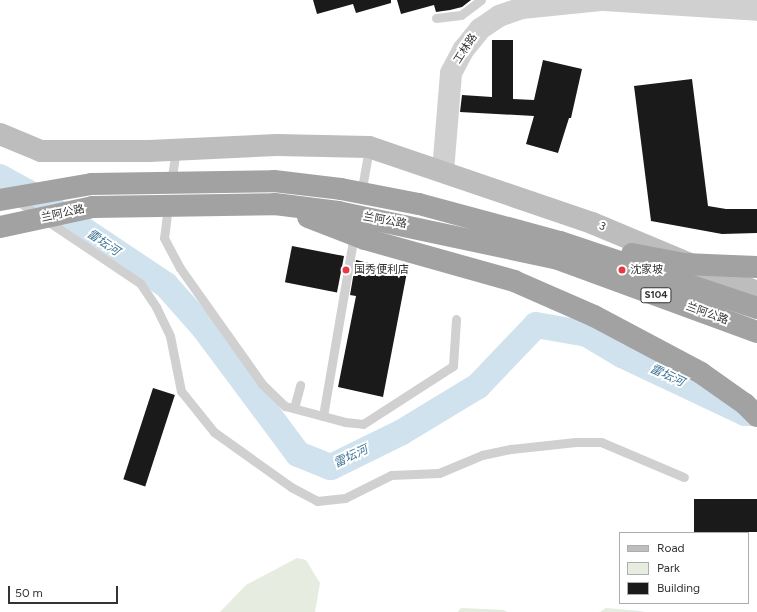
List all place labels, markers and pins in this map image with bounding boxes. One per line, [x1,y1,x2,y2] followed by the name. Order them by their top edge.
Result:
[354,263,409,277] place label: 国秀便利店
[630,263,663,277] place label: 沈家坡
[341,265,351,275] marker: 国秀便利店
[617,265,627,275] marker: 沈家坡

